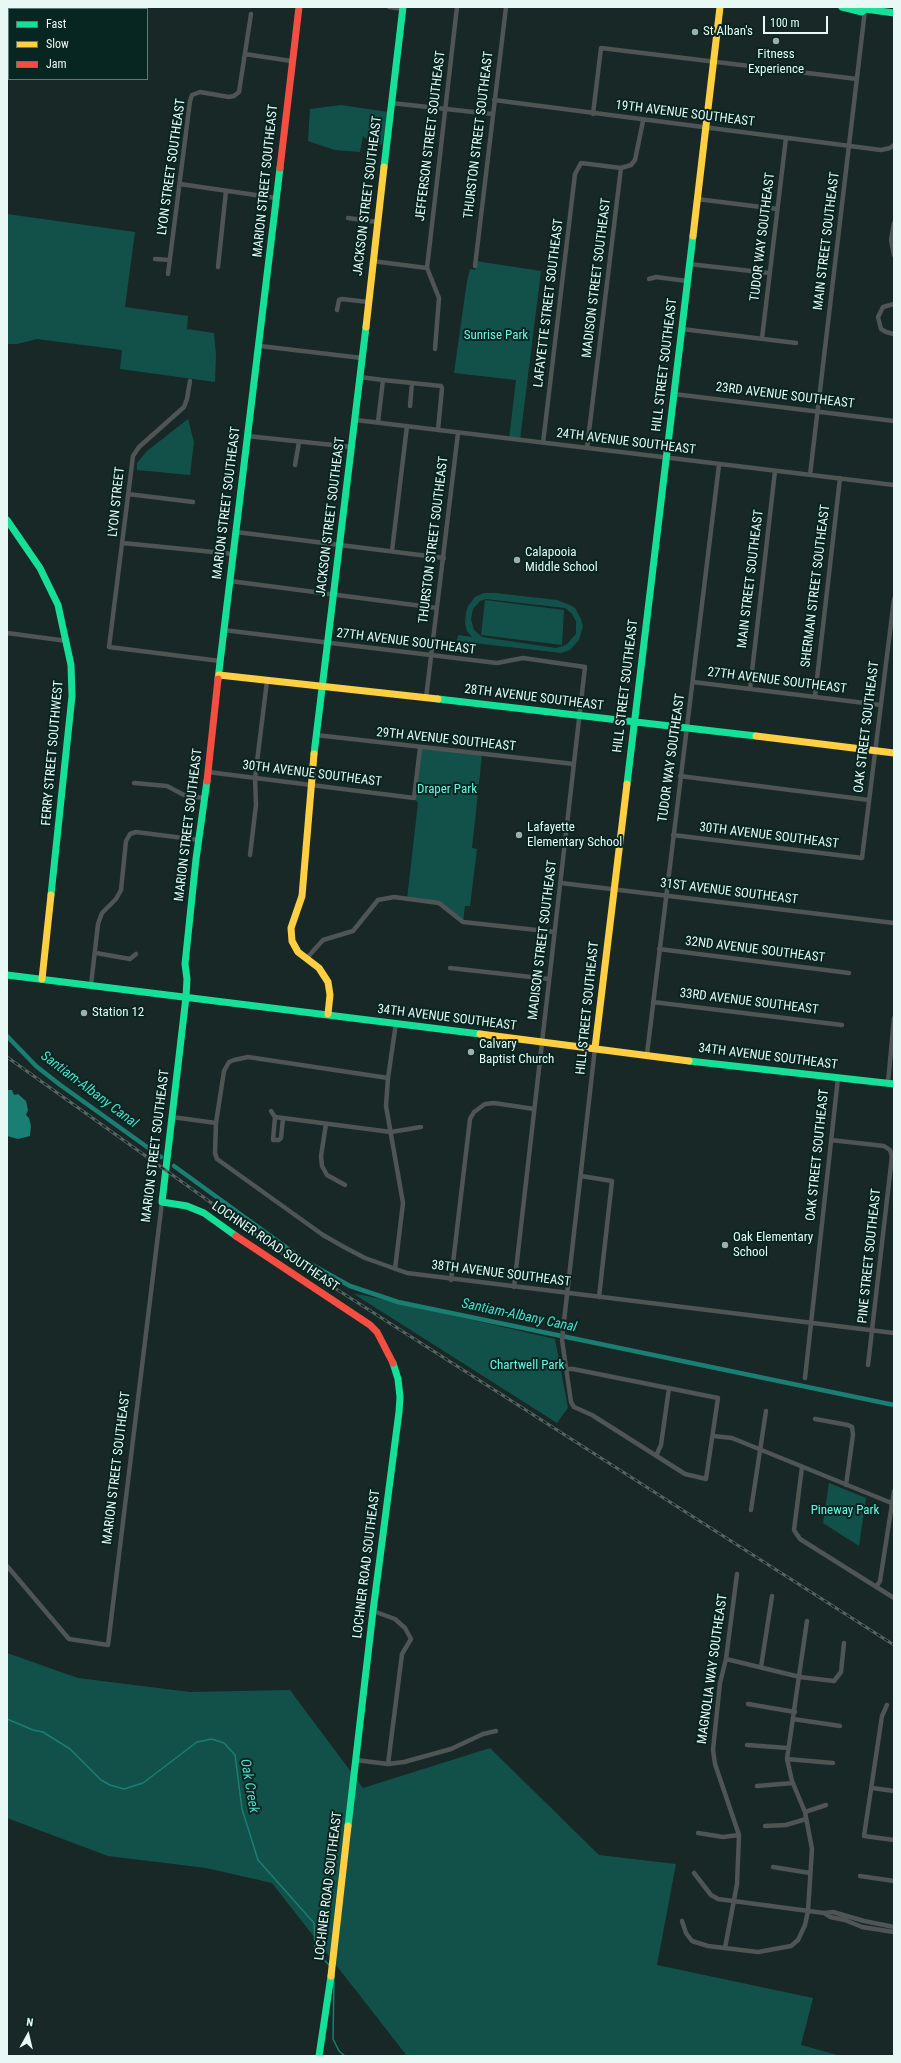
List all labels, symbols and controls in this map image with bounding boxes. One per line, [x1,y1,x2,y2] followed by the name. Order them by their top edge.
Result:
[8,8,148,80] legend
[765,8,830,34] scale bar
[770,16,800,30] text: 100 m
[46,17,66,31] text: Fast
[703,24,753,40] place label: St Alban's
[690,27,700,37] marker: St Alban's
[771,36,781,46] marker: Fitness Experience
[46,37,69,51] text: Slow
[748,47,804,78] place label: Fitness Experience
[413,50,449,222] street label: JEFFERSON STREET SOUTHEAST
[461,50,497,220] street label: THURSTON STREET SOUTHEAST
[46,57,67,71] text: Jam
[155,98,189,236] street label: LYON STREET SOUTHEAST
[614,98,756,130] street label: 19TH AVENUE SOUTHEAST
[250,104,282,258] street label: MARION STREET SOUTHEAST
[350,115,386,277] street label: JACKSON STREET SOUTHEAST
[811,171,843,311] street label: MAIN STREET SOUTHEAST
[747,172,779,302] street label: TUDOR WAY SOUTHEAST
[579,197,615,359] street label: MADISON STREET SOUTHEAST
[531,218,567,388] street label: LAFAYETTE STREET SOUTHEAST
[649,298,681,432] street label: HILL STREET SOUTHEAST
[464,328,528,344] park label: Sunrise Park
[715,380,855,412] street label: 23RD AVENUE SOUTHEAST
[210,426,244,580] street label: MARION STREET SOUTHEAST
[555,426,697,458] street label: 24TH AVENUE SOUTHEAST
[313,436,349,598] street label: JACKSON STREET SOUTHEAST
[416,455,452,625] street label: THURSTON STREET SOUTHEAST
[106,466,128,538] street label: LYON STREET
[798,504,834,668] street label: SHERMAN STREET SOUTHEAST
[735,509,767,649] street label: MAIN STREET SOUTHEAST
[525,545,598,576] place label: Calapooia Middle School
[512,555,522,565] marker: Calapooia Middle School
[610,619,642,753] street label: HILL STREET SOUTHEAST
[335,626,477,658] street label: 27TH AVENUE SOUTHEAST
[851,660,883,794] street label: OAK STREET SOUTHEAST
[706,665,848,697] street label: 27TH AVENUE SOUTHEAST
[39,680,67,826] street label: FERRY STREET SOUTHWEST
[463,682,605,714] street label: 28TH AVENUE SOUTHEAST
[655,693,689,823] street label: TUDOR WAY SOUTHEAST
[375,725,517,755] street label: 29TH AVENUE SOUTHEAST
[172,748,206,902] street label: MARION STREET SOUTHEAST
[241,758,383,790] street label: 30TH AVENUE SOUTHEAST
[417,782,477,798] park label: Draper Park
[527,820,622,851] place label: Lafayette Elementary School
[698,820,840,852] street label: 30TH AVENUE SOUTHEAST
[514,830,524,840] marker: Lafayette Elementary School
[525,859,561,1021] street label: MADISON STREET SOUTHEAST
[659,876,799,908] street label: 31ST AVENUE SOUTHEAST
[684,934,826,966] street label: 32ND AVENUE SOUTHEAST
[573,941,603,1075] street label: HILL STREET SOUTHEAST
[679,986,819,1018] street label: 33RD AVENUE SOUTHEAST
[376,1002,518,1034] street label: 34TH AVENUE SOUTHEAST
[92,1005,144,1021] place label: Station 12
[79,1008,89,1018] marker: Station 12
[479,1037,554,1068] place label: Calvary Baptist Church
[697,1041,839,1073] street label: 34TH AVENUE SOUTHEAST
[466,1047,476,1057] marker: Calvary Baptist Church
[37,1048,141,1132] water label: Santiam-Albany Canal
[139,1069,173,1223] street label: MARION STREET SOUTHEAST
[803,1088,833,1222] street label: OAK STREET SOUTHEAST
[855,1188,885,1324] street label: PINE STREET SOUTHEAST
[208,1199,342,1295] street label: LOCHNER ROAD SOUTHEAST
[733,1230,813,1261] place label: Oak Elementary School
[720,1240,730,1250] marker: Oak Elementary School
[430,1258,572,1290] street label: 38TH AVENUE SOUTHEAST
[460,1296,578,1336] water label: Santiam-Albany Canal
[490,1358,564,1374] park label: Chartwell Park
[100,1391,134,1545] street label: MARION STREET SOUTHEAST
[350,1489,384,1639] street label: LOCHNER ROAD SOUTHEAST
[811,1503,879,1519] park label: Pineway Park
[695,1593,731,1745] street label: MAGNOLIA WAY SOUTHEAST
[236,1758,262,1814] water label: Oak Creek
[312,1811,346,1961] street label: LOCHNER ROAD SOUTHEAST
[8,2015,48,2055] north arrow
[25,2016,34,2030] text: N

